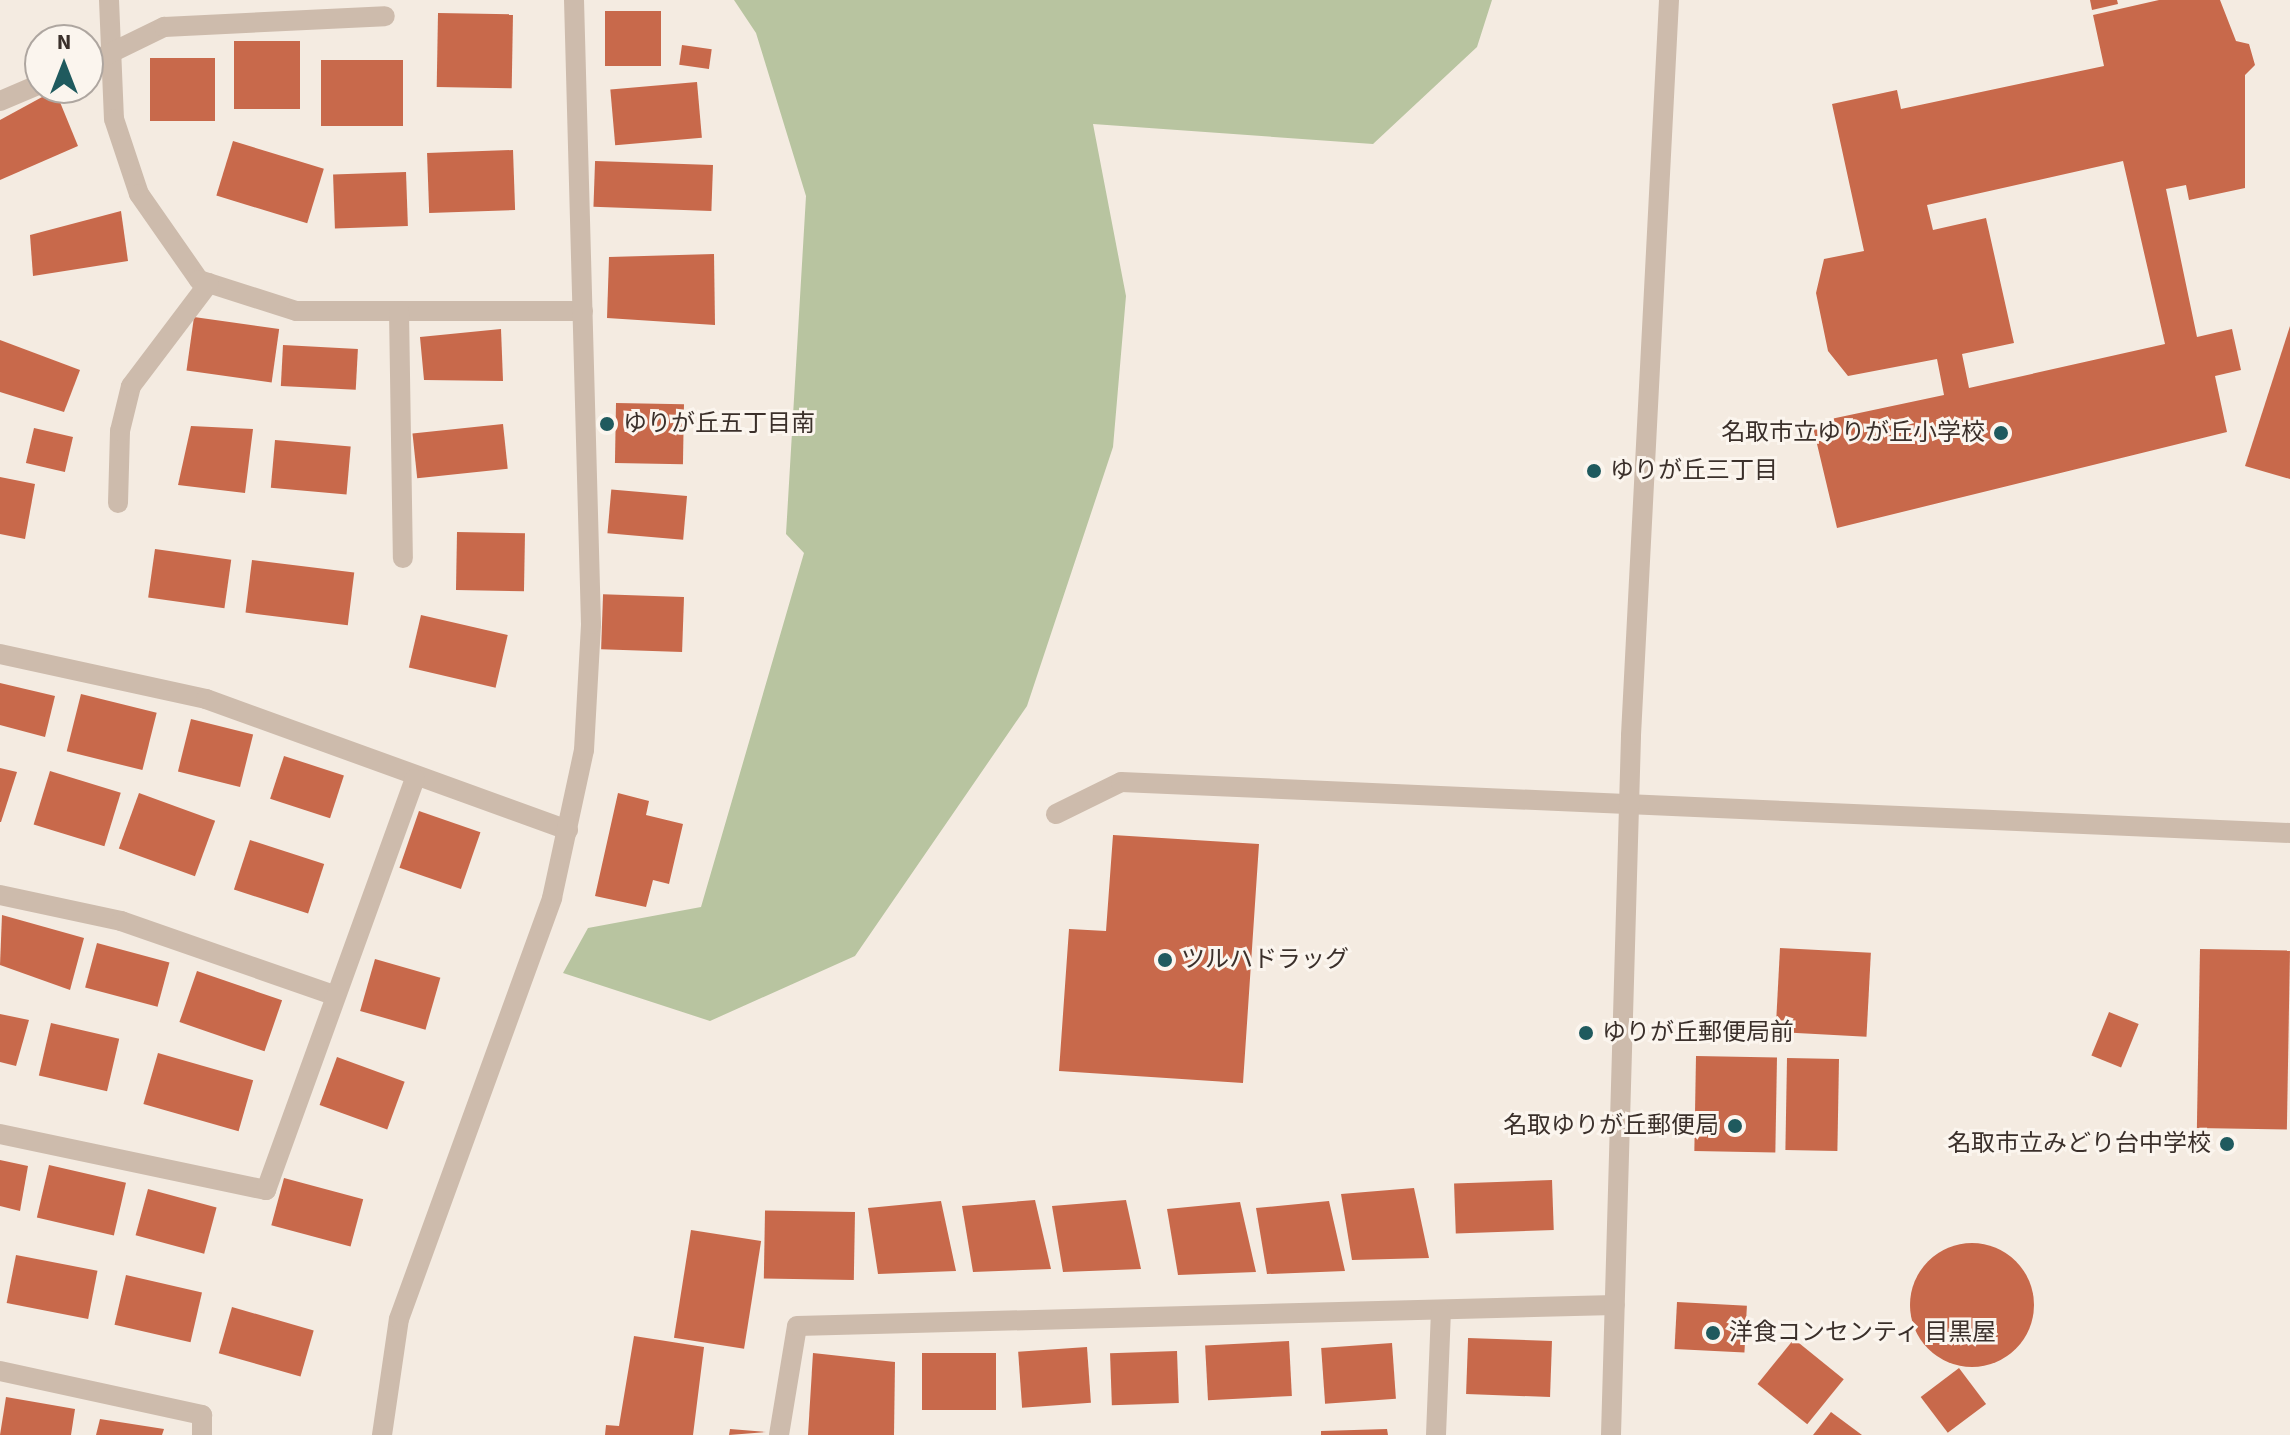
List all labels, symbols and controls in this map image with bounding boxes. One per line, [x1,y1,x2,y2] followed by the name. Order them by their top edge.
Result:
[24,24,104,104] north arrow
[57,26,71,58] text: N
[623,410,815,438] place label: ゆりが丘五丁目南
[598,415,616,433] marker: ゆりが丘五丁目南
[1721,419,1985,447] place label: 名取市立ゆりが丘小学校
[1992,424,2010,442] marker: 名取市立ゆりが丘小学校
[1610,457,1778,485] place label: ゆりが丘三丁目
[1585,462,1603,480] marker: ゆりが丘三丁目
[1181,946,1349,974] place label: ツルハドラッグ
[1156,951,1174,969] marker: ツルハドラッグ
[1602,1019,1794,1047] place label: ゆりが丘郵便局前
[1577,1024,1595,1042] marker: ゆりが丘郵便局前
[1503,1112,1719,1140] place label: 名取ゆりが丘郵便局
[1726,1117,1744,1135] marker: 名取ゆりが丘郵便局
[1947,1130,2211,1158] place label: 名取市立みどり台中学校
[2218,1135,2236,1153] marker: 名取市立みどり台中学校
[1729,1319,1998,1347] place label: 洋食コンセンティ 目黒屋
[1704,1324,1722,1342] marker: 洋食コンセンティ 目黒屋

